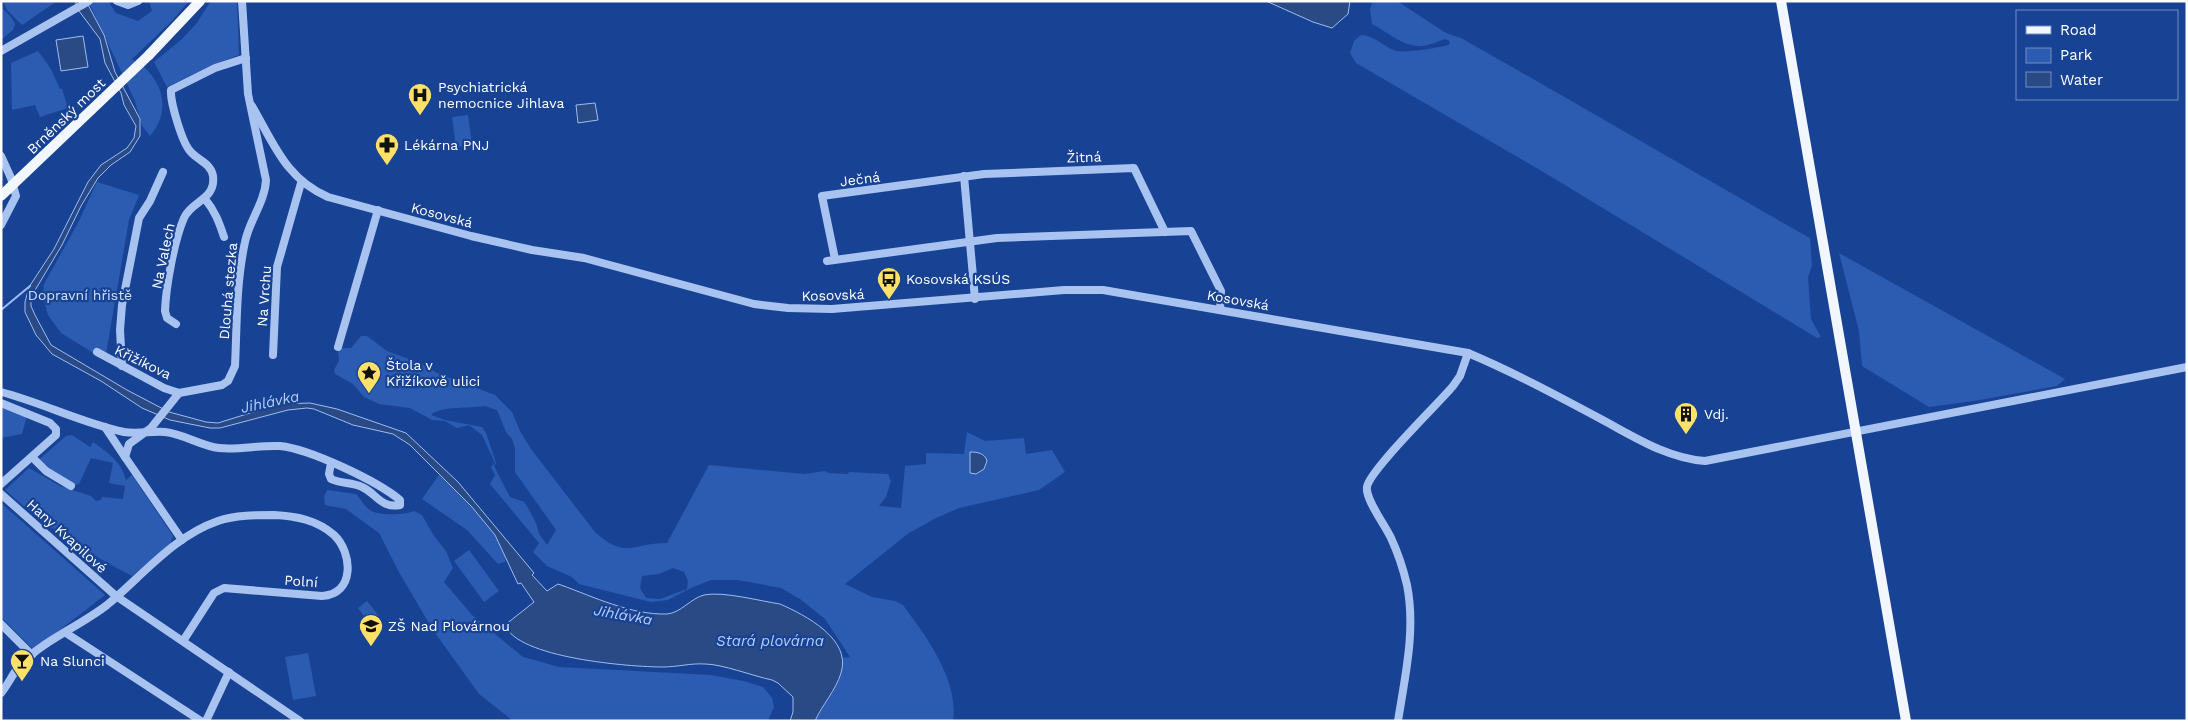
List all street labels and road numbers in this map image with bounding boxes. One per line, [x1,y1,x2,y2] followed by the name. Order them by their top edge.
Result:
[24,75,108,157] street label: Brněnský most
[1066,148,1102,166] street label: Žitná
[839,169,881,189] street label: Ječná
[410,199,475,231] street label: Kosovská
[148,222,178,290] street label: Na Valech
[216,242,240,340] street label: Dlouhá stezka
[254,265,274,327] street label: Na Vrchu
[801,286,865,304] street label: Kosovská
[1206,287,1270,313] street label: Kosovská
[112,341,174,383] street label: Křižíkova
[24,496,110,576] street label: Hany Kvapilové
[284,572,319,590] street label: Polní

